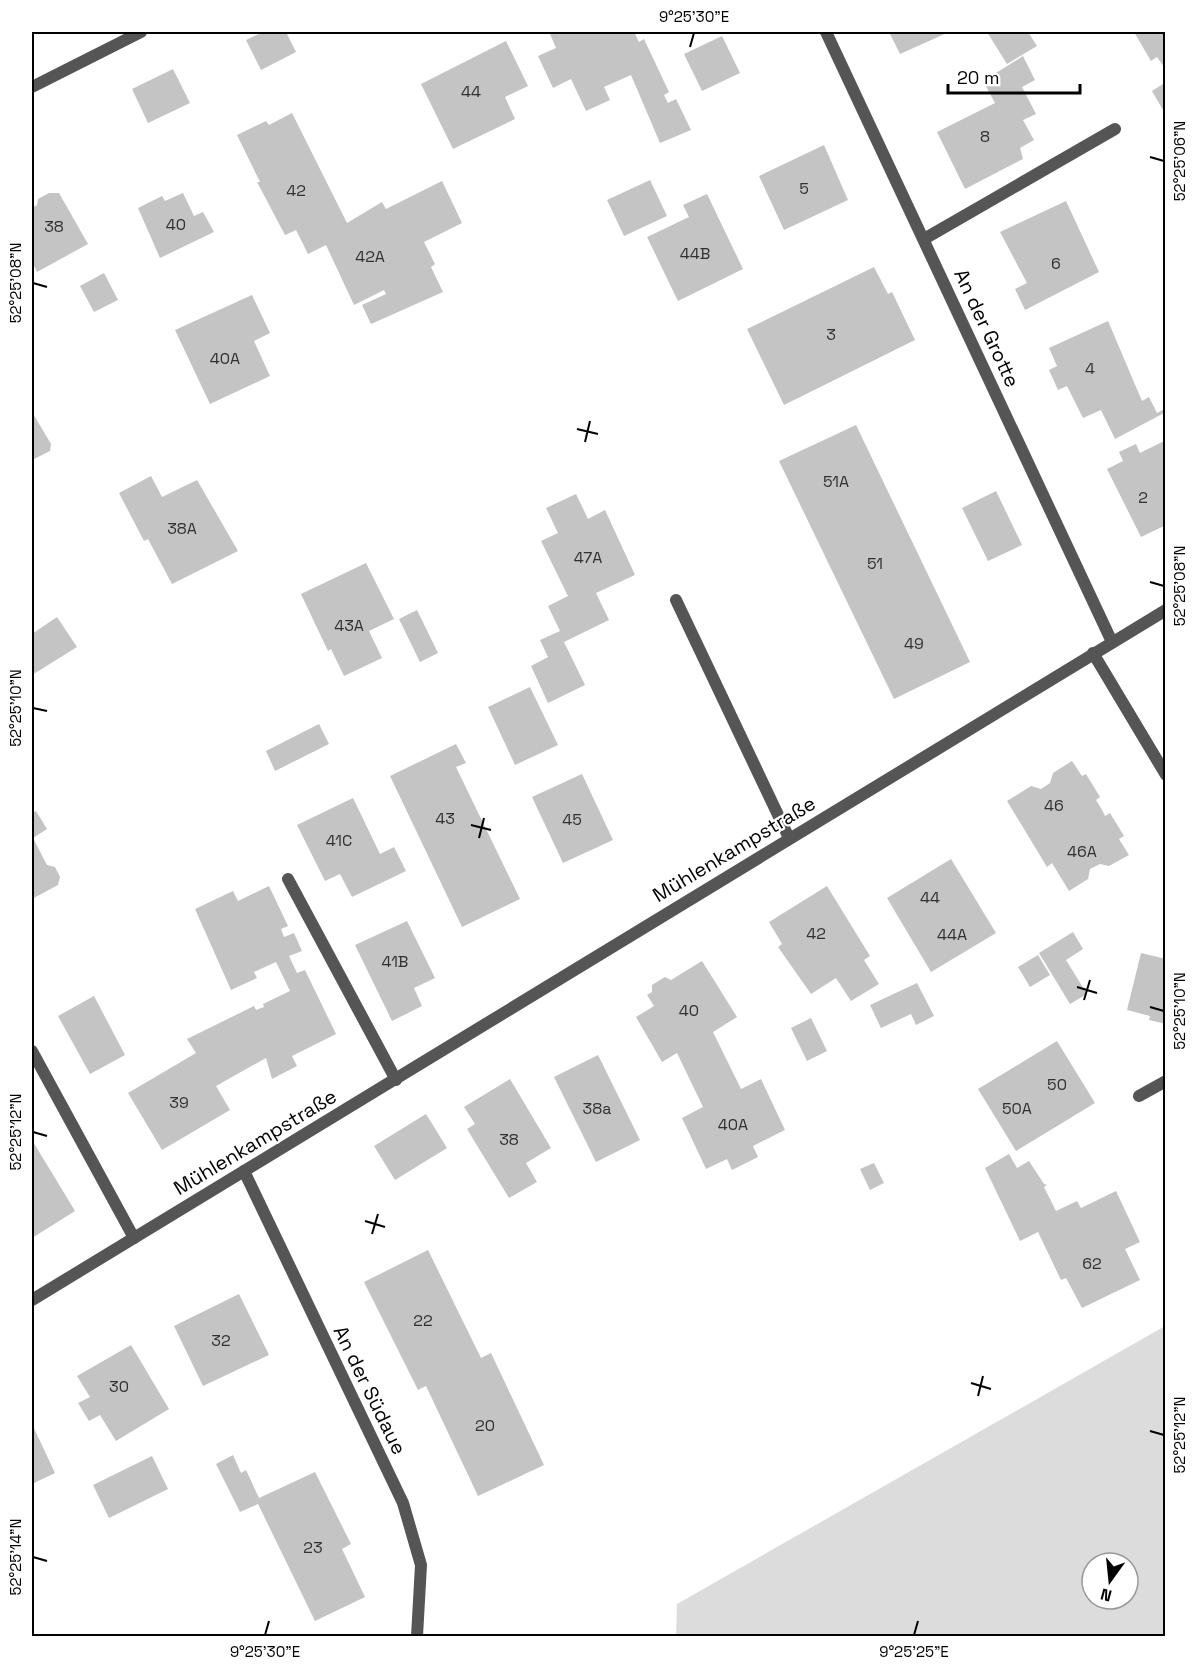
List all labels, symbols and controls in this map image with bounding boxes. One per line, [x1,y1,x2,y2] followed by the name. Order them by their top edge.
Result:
[659,7,729,26] text: 9°25'30"E
[948,57,1080,95] scale bar
[957,66,1000,89] text: 20 m
[461,81,481,102] house number: 44
[1170,121,1189,201] text: 52°25'06"N
[980,126,990,147] house number: 8
[799,178,809,199] house number: 5
[286,180,306,201] house number: 42
[166,214,186,235] house number: 40
[44,216,64,237] house number: 38
[6,243,25,323] text: 52°25'08"N
[680,243,710,264] house number: 44B
[355,246,385,267] house number: 42A
[1051,253,1061,274] house number: 6
[948,265,1026,391] street label: An der Grotte
[826,324,836,345] house number: 3
[210,348,240,369] house number: 40A
[1085,358,1095,379] house number: 4
[823,471,849,492] house number: 51A
[1138,487,1148,508] house number: 2
[167,518,197,539] house number: 38A
[1170,546,1189,626] text: 52°25'08"N
[574,547,602,568] house number: 47A
[867,553,883,574] house number: 51
[334,615,364,636] house number: 43A
[904,633,924,654] house number: 49
[6,669,25,747] text: 52°25'10"N
[648,790,820,908] street label: Mühlenkampstraße
[1044,795,1064,816] house number: 46
[435,808,455,829] house number: 43
[562,809,582,830] house number: 45
[326,830,352,851] house number: 41C
[1067,841,1097,862] house number: 46A
[920,887,940,908] house number: 44
[806,923,826,944] house number: 42
[937,924,967,945] house number: 44A
[382,951,408,972] house number: 41B
[1170,972,1189,1050] text: 52°25'10"N
[679,1000,699,1021] house number: 40
[1047,1074,1067,1095] house number: 50
[169,1083,341,1201] street label: Mühlenkampstraße
[169,1092,189,1113] house number: 39
[6,1093,25,1171] text: 52°25'12"N
[583,1098,611,1119] house number: 38a
[1002,1098,1032,1119] house number: 50A
[718,1114,748,1135] house number: 40A
[499,1129,519,1150] house number: 38
[1082,1253,1102,1274] house number: 62
[413,1310,433,1331] house number: 22
[328,1321,412,1459] street label: An der Südaue
[211,1330,231,1351] house number: 32
[109,1376,129,1397] house number: 30
[1170,1396,1189,1474] text: 52°25'12"N
[475,1415,495,1436] house number: 20
[6,1519,25,1595] text: 52°25'14"N
[303,1537,323,1558] house number: 23
[1080,1551,1140,1611] north arrow
[1098,1583,1114,1607] text: N
[230,1642,300,1661] text: 9°25'30"E
[879,1642,949,1661] text: 9°25'25"E

